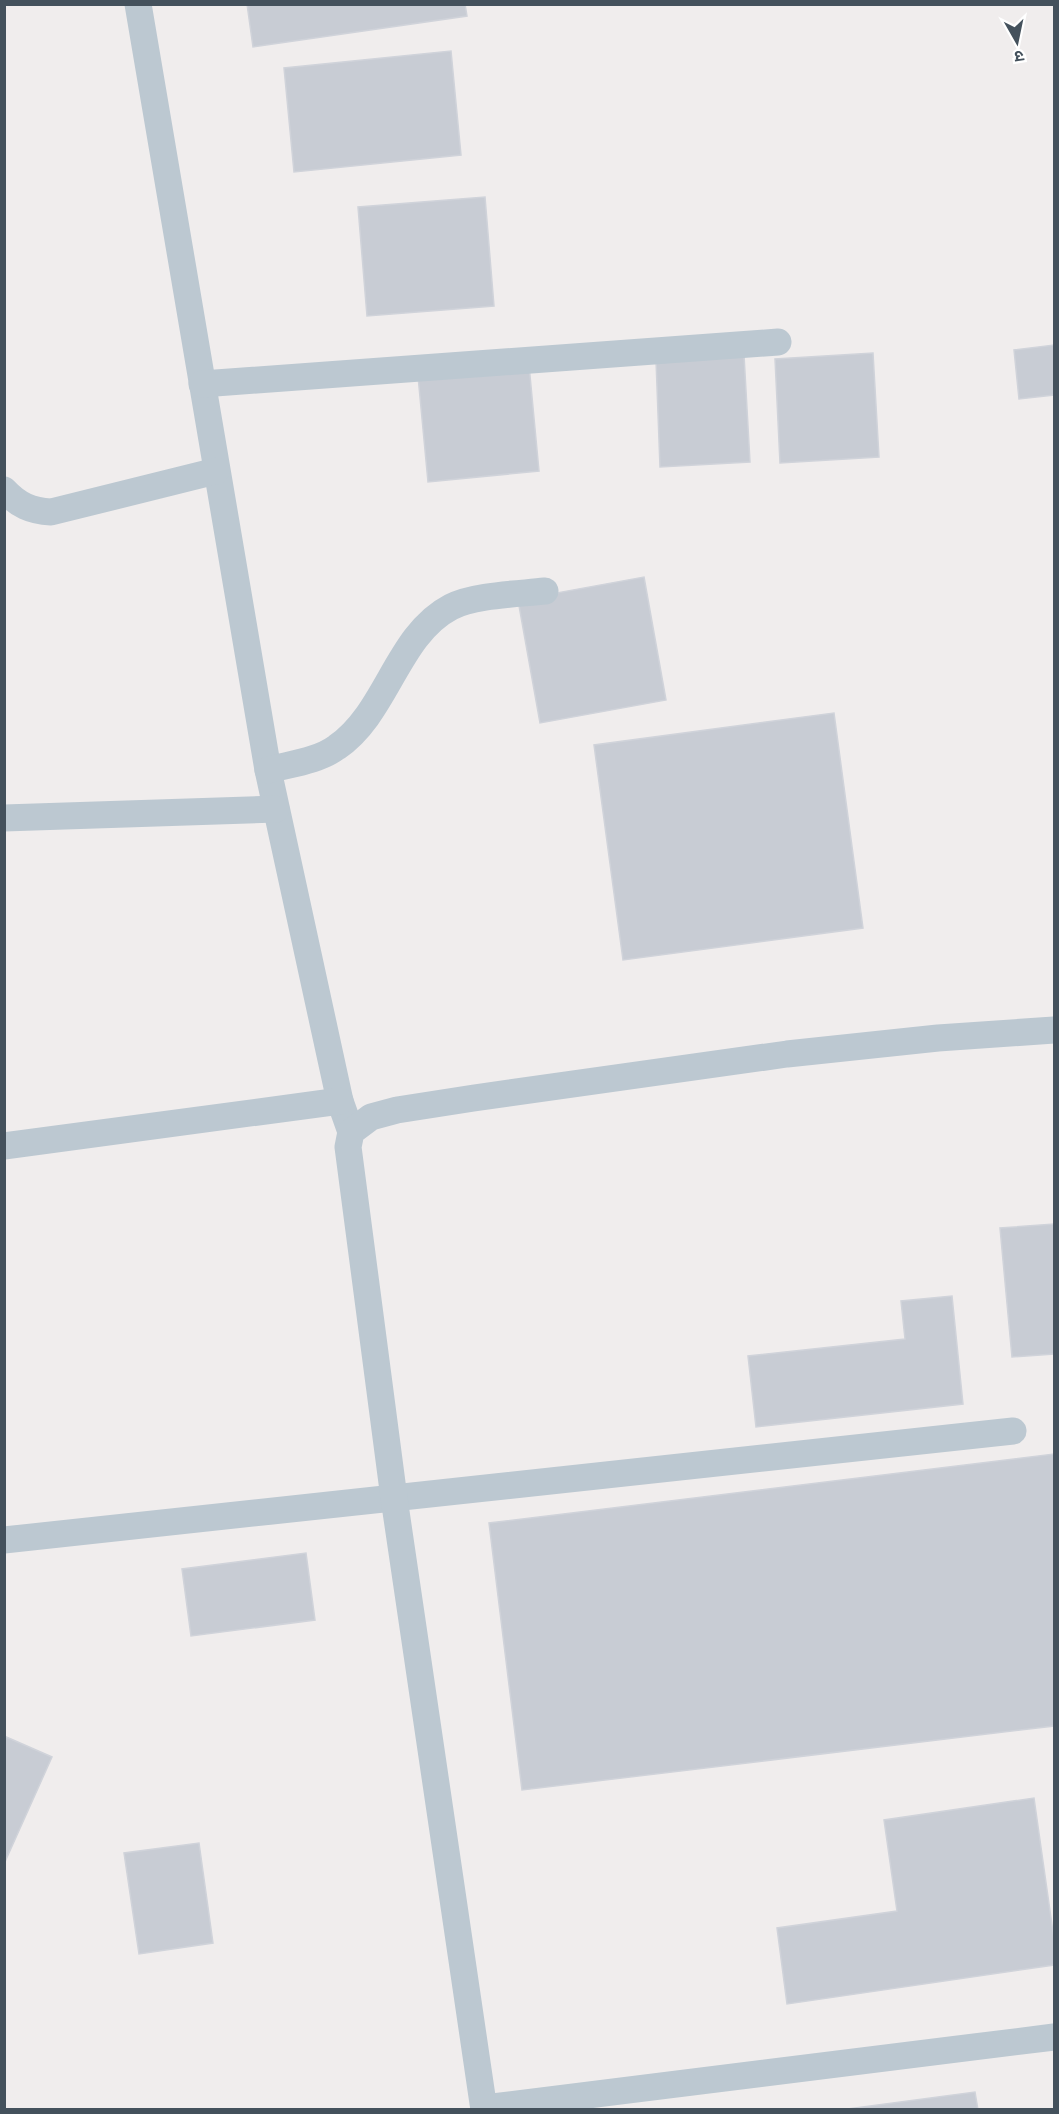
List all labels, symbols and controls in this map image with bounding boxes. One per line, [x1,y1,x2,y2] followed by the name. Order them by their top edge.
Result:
[987,12,1047,72] north arrow
[1012,44,1026,69] text: उ

